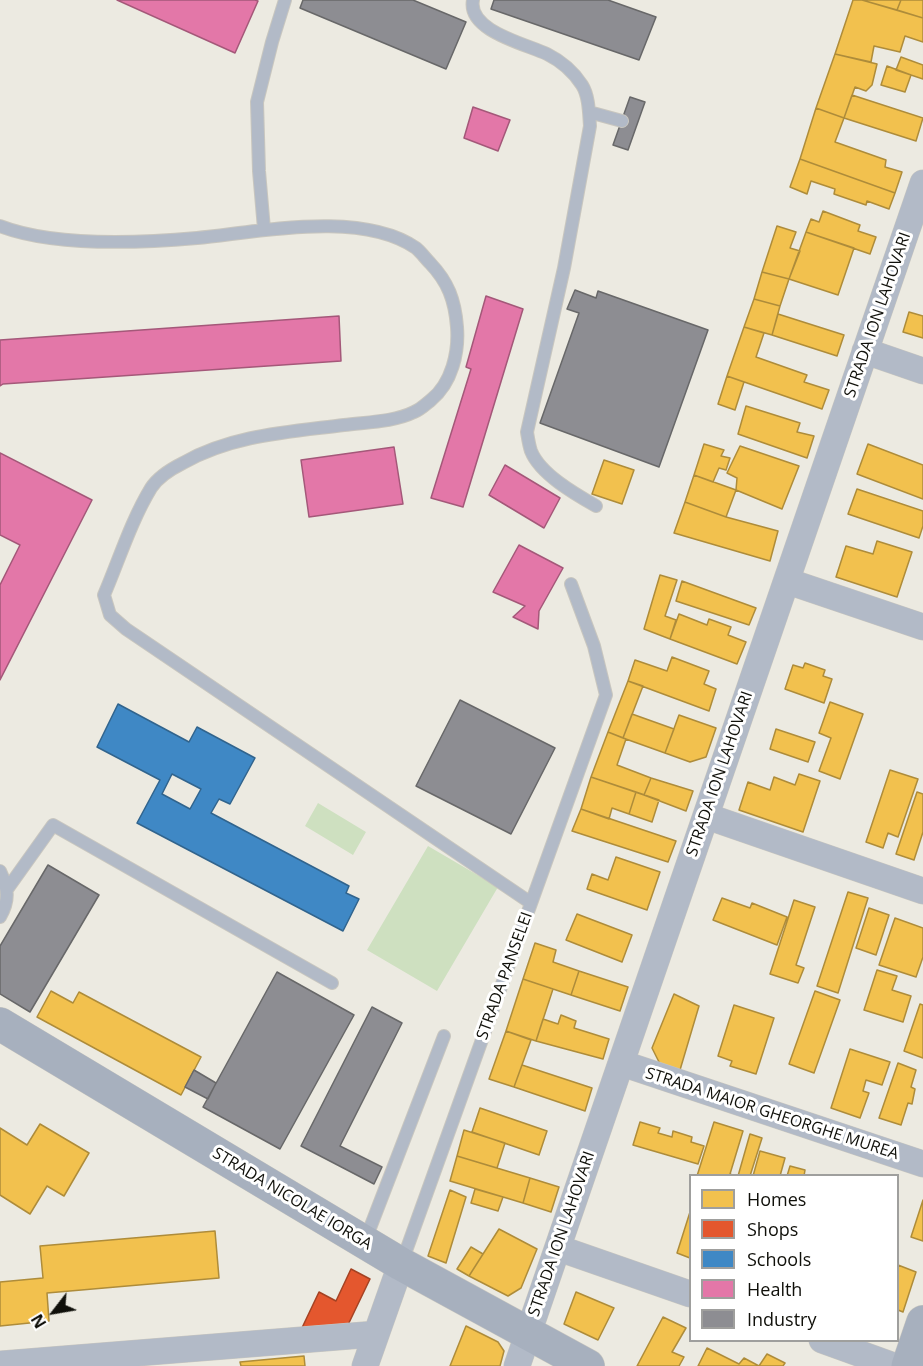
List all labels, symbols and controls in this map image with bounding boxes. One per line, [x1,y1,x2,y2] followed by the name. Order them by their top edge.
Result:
[841,230,915,400] street label: STRADA ION LAHOVARI
[683,689,757,859] street label: STRADA ION LAHOVARI
[473,909,537,1043] street label: STRADA PANSELEI
[643,1064,901,1164] street label: STRADA MAIOR GHEORGHE MUREA
[209,1144,375,1254] street label: STRADA NICOLAE IORGA
[525,1149,599,1319] street label: STRADA ION LAHOVARI
[689,1174,899,1342] legend
[747,1187,806,1211] text: Homes
[747,1217,798,1241] text: Shops
[747,1247,811,1271] text: Schools
[747,1277,802,1301] text: Health
[24,1282,84,1342] north arrow
[747,1307,817,1331] text: Industry
[26,1310,51,1333] text: N

